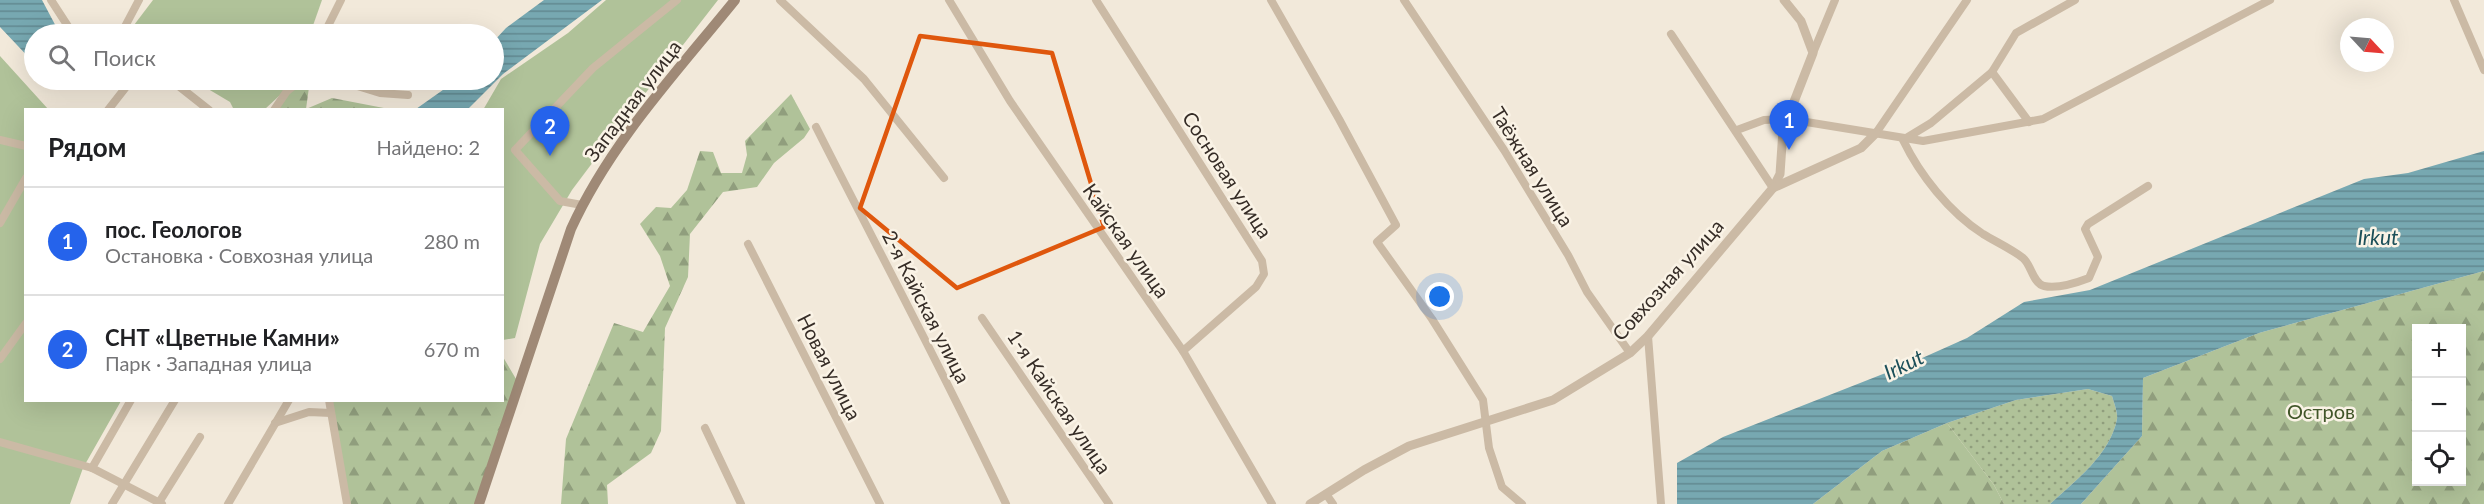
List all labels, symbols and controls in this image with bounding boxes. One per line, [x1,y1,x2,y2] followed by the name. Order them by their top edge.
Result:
[2340,18,2394,72] north arrow
[24,24,504,90] search box
[579,35,686,166] street label: Западная улица
[45,41,78,74] icon: search
[93,44,156,71] text: Поиск
[1770,100,1808,150] pin: 1
[1486,102,1579,231] street label: Таёжная улица
[530,106,570,156] pin: 2
[1178,107,1278,242] street label: Сосновая улица
[48,131,126,163] text: Рядом
[377,135,480,159] text: Найдено: 2
[1079,179,1175,302] street label: Кайская улица
[1607,214,1728,345] street label: Совхозная улица
[105,216,242,243] text: пос. Геологов
[2357,224,2399,249] water label: Irkut
[878,226,976,387] street label: 2-я Кайская улица
[62,229,73,253] text: 1
[424,229,480,253] text: 280 m
[105,243,373,267] text: Остановка · Совхозная улица
[1425,282,1454,311] your location
[793,310,867,424] street label: Новая улица
[105,324,340,351] text: СНТ «Цветные Камни»
[2412,324,2466,486] map controls
[2412,324,2466,378] button: +
[1003,325,1117,478] street label: 1-я Кайская улица
[62,337,73,361] text: 2
[424,337,480,361] text: 670 m
[1879,343,1928,384] water label: Irkut
[105,351,312,375] text: Парк · Западная улица
[2412,378,2466,432] button: −
[2287,399,2355,423] park label: Остров
[2412,432,2466,486] button: locate

